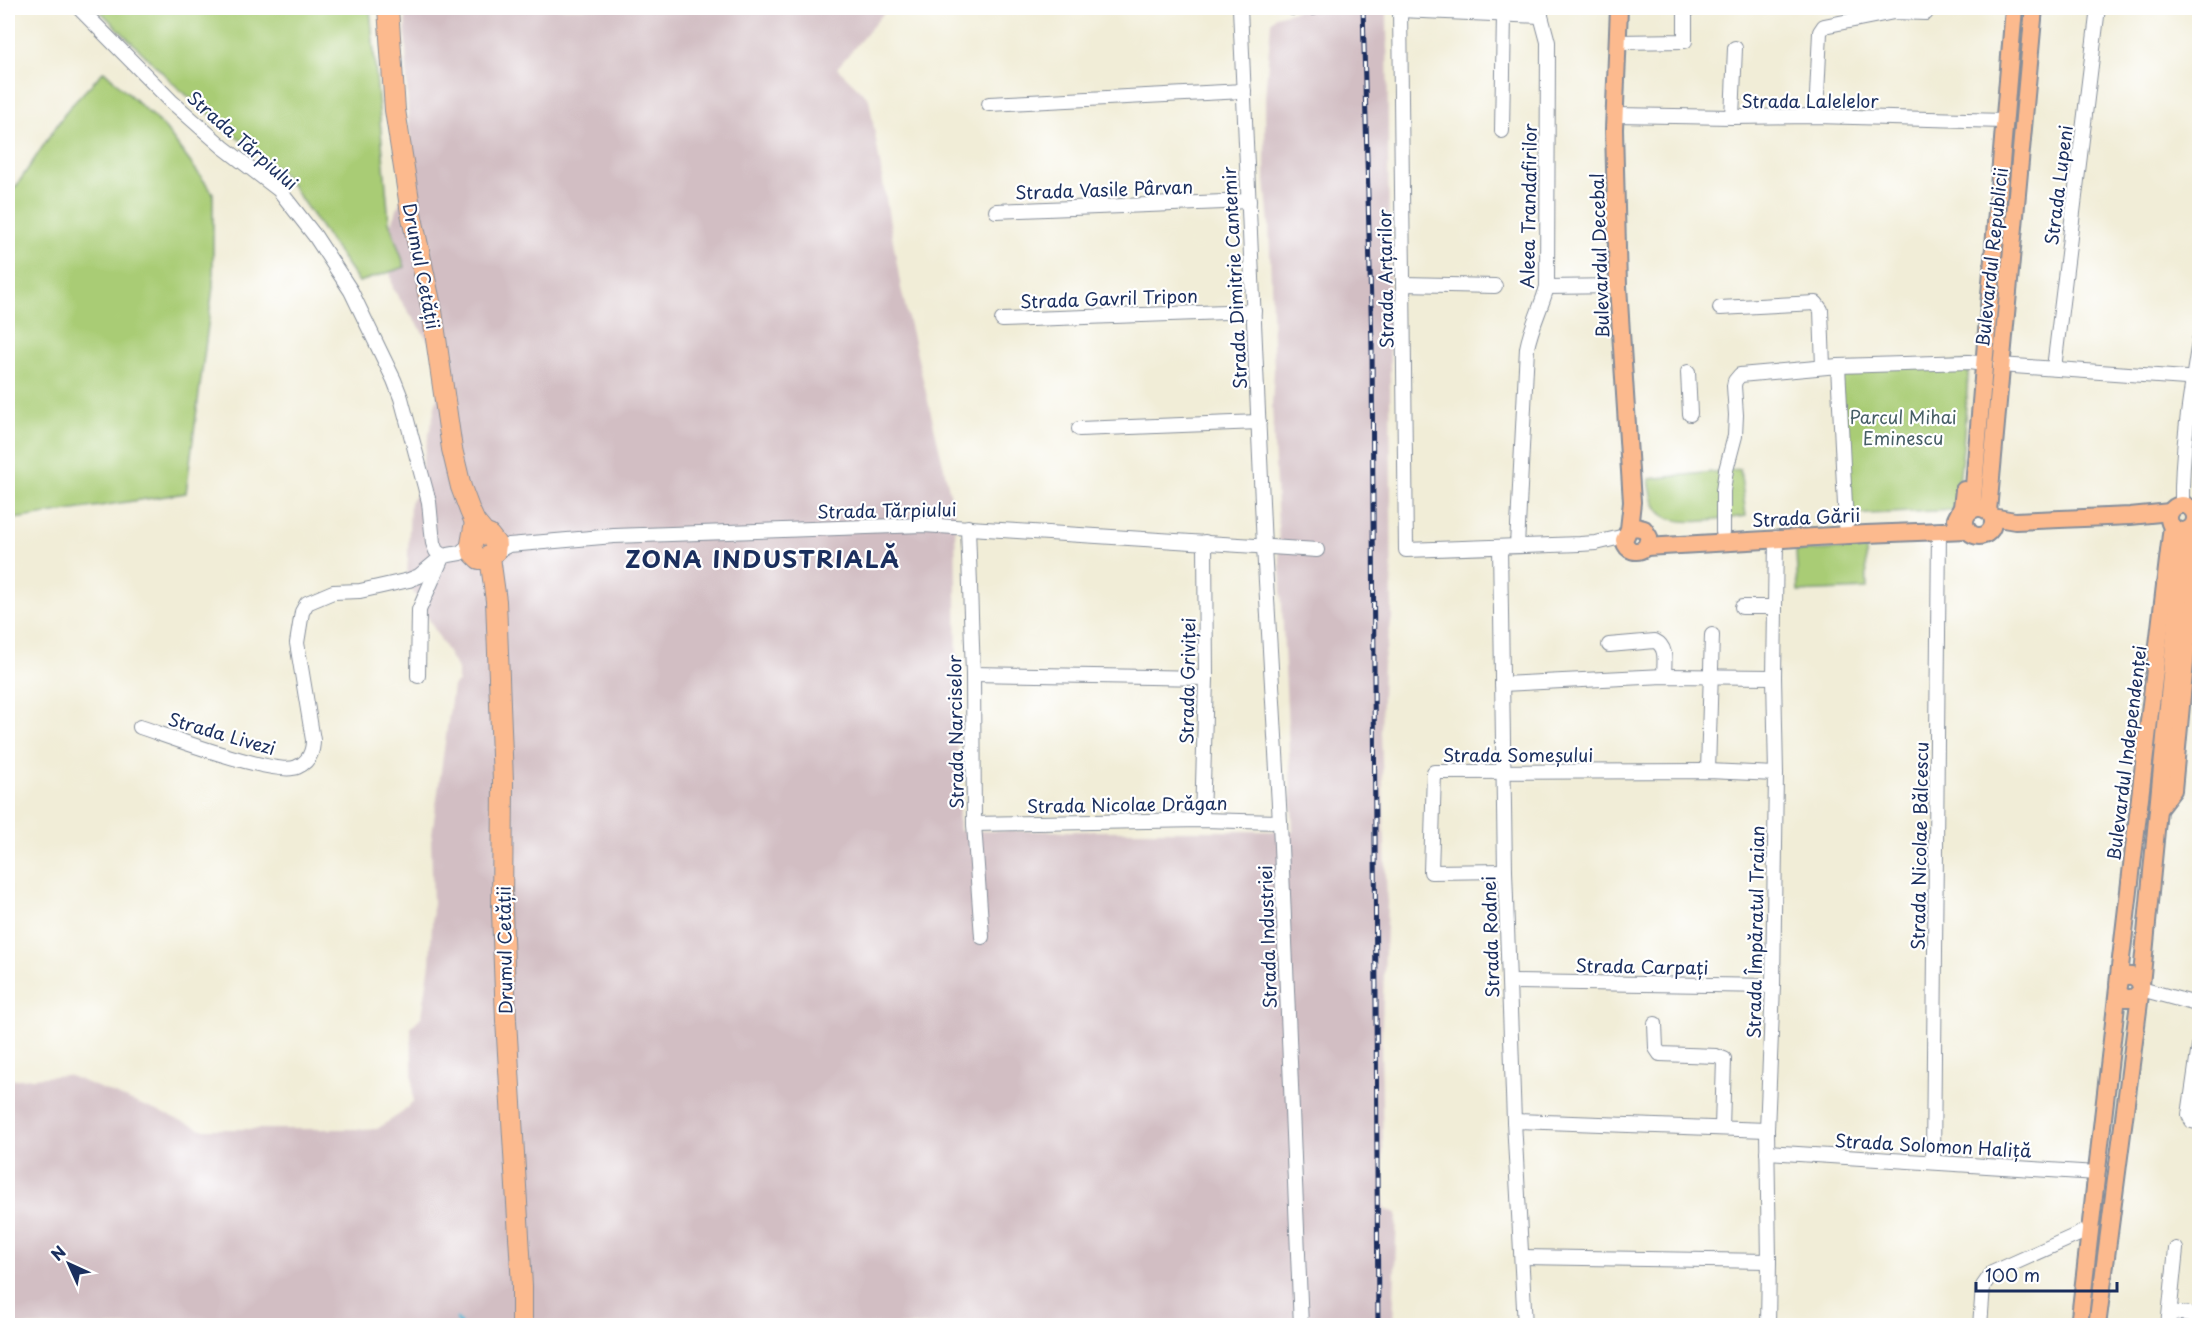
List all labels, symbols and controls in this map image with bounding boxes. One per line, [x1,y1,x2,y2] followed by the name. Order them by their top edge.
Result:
[181,84,305,196] street label: Strada Tărpiului
[1741,87,1879,114] street label: Strada Lalelelor
[1513,123,1543,289] street label: Aleea Trandafirilor
[2037,123,2079,247] street label: Strada Lupeni
[1215,165,1253,390] street label: Strada Dimitrie Cantemir
[1968,166,2014,348] street label: Bulevardul Republicii
[1015,172,1193,206] street label: Strada Vasile Pârvan
[1583,173,1615,339] street label: Bulevardul Decebal
[397,200,447,332] street label: Drumul Cetății
[1370,208,1400,349] street label: Strada Arțarilor
[1020,281,1198,315] street label: Strada Gavril Tripon
[1849,403,1957,451] park label: Parcul Mihai Eminescu
[817,495,957,525] street label: Strada Tărpiului
[1751,501,1861,533] street label: Strada Gării
[625,540,901,576] district label: ZONA INDUSTRIALĂ
[1172,617,1202,745] street label: Strada Griviței
[2099,644,2153,862] street label: Bulevardul Independenței
[940,654,970,809] street label: Strada Narciselor
[165,705,279,761] street label: Strada Livezi
[1443,741,1593,768] street label: Strada Someșului
[1904,741,1934,951] street label: Strada Nicolae Bălcescu
[1026,789,1228,819] street label: Strada Nicolae Drăgan
[1740,825,1770,1039] street label: Strada Împăratul Traian
[1251,865,1283,1009] street label: Strada Industriei
[1474,876,1506,998] street label: Strada Rodnei
[489,886,519,1014] street label: Drumul Cetății
[1575,951,1709,981] street label: Strada Carpați
[1834,1126,2033,1164] street label: Strada Solomon Haliță
[39,1234,99,1294] north arrow
[45,1240,71,1266] text: N
[1976,1255,2117,1293] scale bar
[1985,1261,2040,1288] text: 100 m

